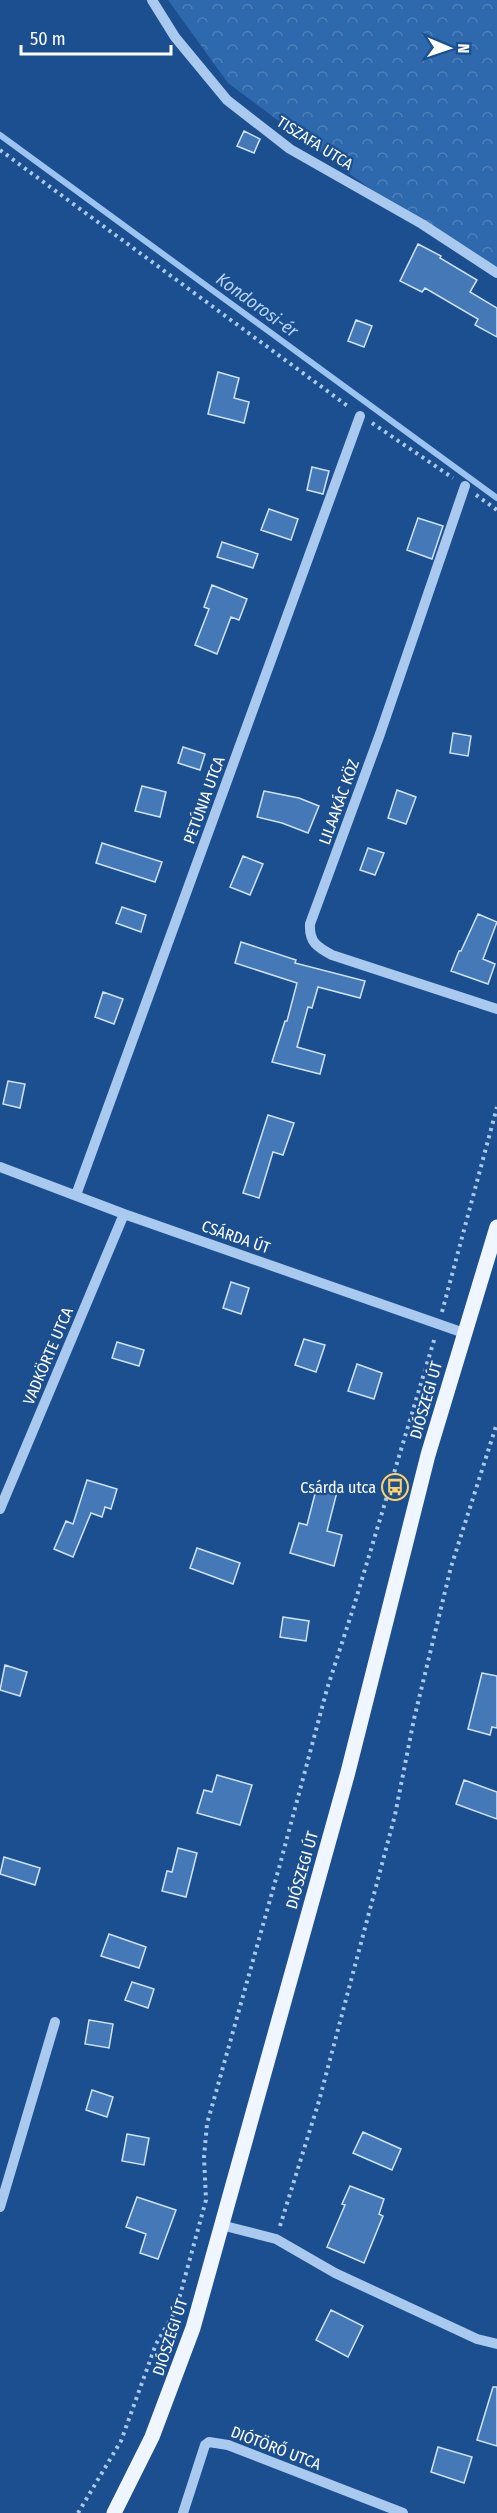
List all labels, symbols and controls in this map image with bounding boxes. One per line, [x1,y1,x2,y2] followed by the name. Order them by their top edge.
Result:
[21,18,171,56] scale bar
[419,18,479,78] north arrow
[30,28,66,50] text: 50 m
[454,43,473,54] text: N
[273,112,357,174] street label: TISZAFA UTCA
[212,268,303,343] water label: Kondorosi-ér
[179,753,229,846] street label: PETÚNIA UTCA
[315,757,363,847] street label: LILAAKÁC KÖZ
[199,1216,273,1258] street label: CSÁRDA ÚT
[19,1304,77,1407] street label: VADKÖRTE UTCA
[406,1358,446,1441] street label: DIÓSZEGI ÚT
[380,1472,410,1502] bus stop icon: Csárda utca
[300,1478,376,1497] place label: Csárda utca
[282,1828,322,1911] street label: DIÓSZEGI ÚT
[149,2295,192,2378] street label: DIÓSZEGI ÚT
[228,2421,325,2474] street label: DIÓTÖRŐ UTCA

